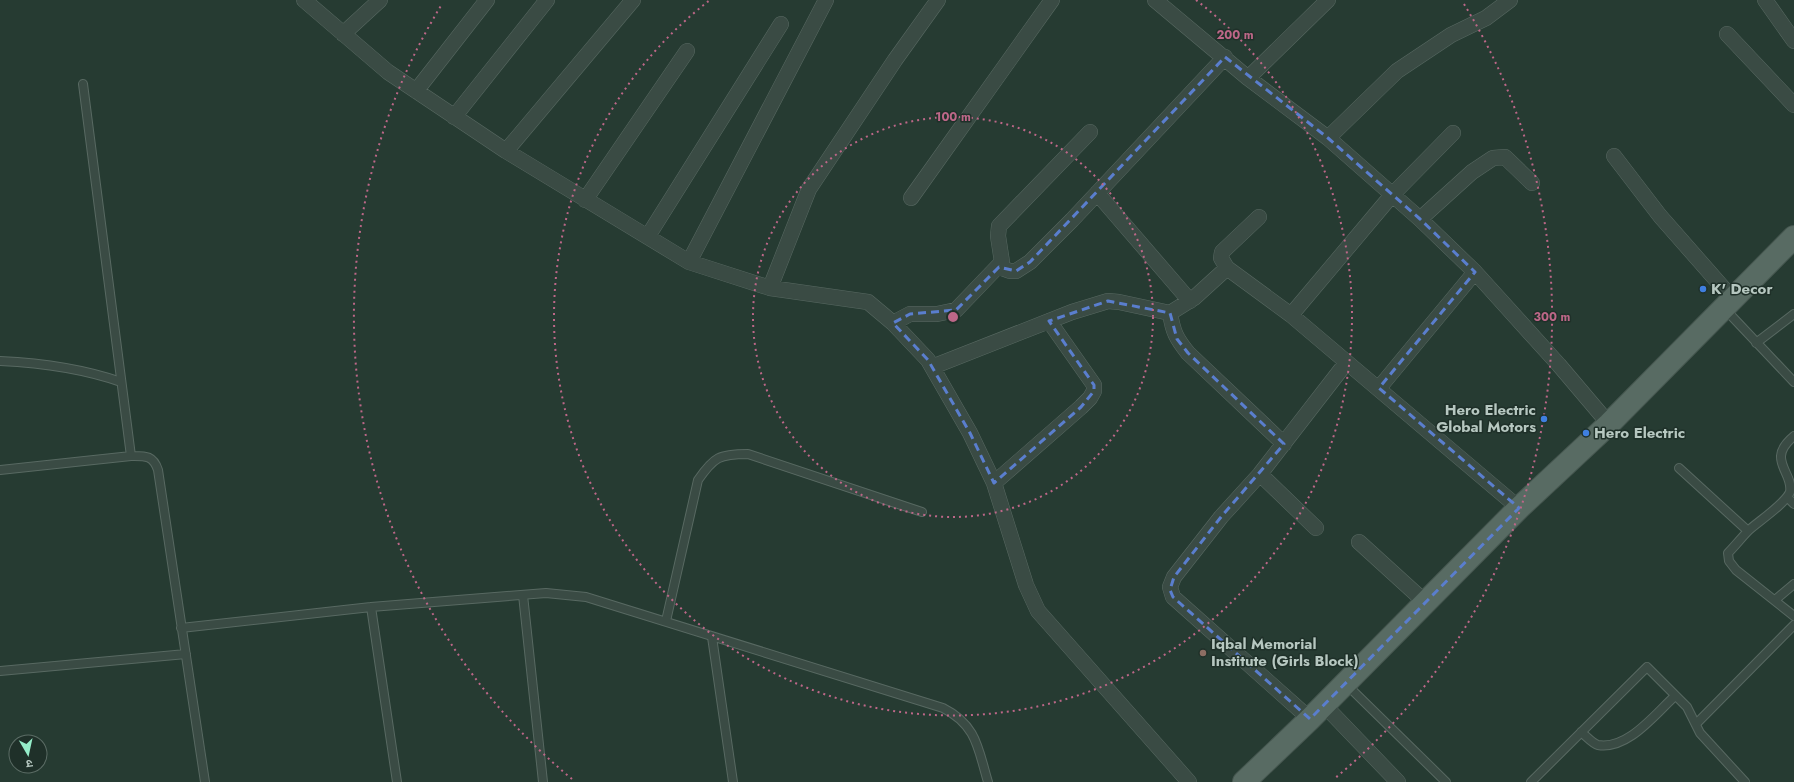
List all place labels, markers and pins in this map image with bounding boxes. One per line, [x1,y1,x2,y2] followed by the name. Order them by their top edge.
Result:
[1711,278,1773,300] place label: K' Decor
[1698,284,1708,294] marker: K' Decor
[946,310,960,324] centre of rings
[1436,399,1536,438] place label: Hero Electric Global Motors
[1539,414,1549,424] marker: Hero Electric Global Motors
[1594,422,1685,444] place label: Hero Electric
[1581,428,1591,438] marker: Hero Electric
[1211,633,1359,672] place label: Iqbal Memorial Institute (Girls Block)
[1198,648,1208,658] marker: Iqbal Memorial Institute (Girls Block)

